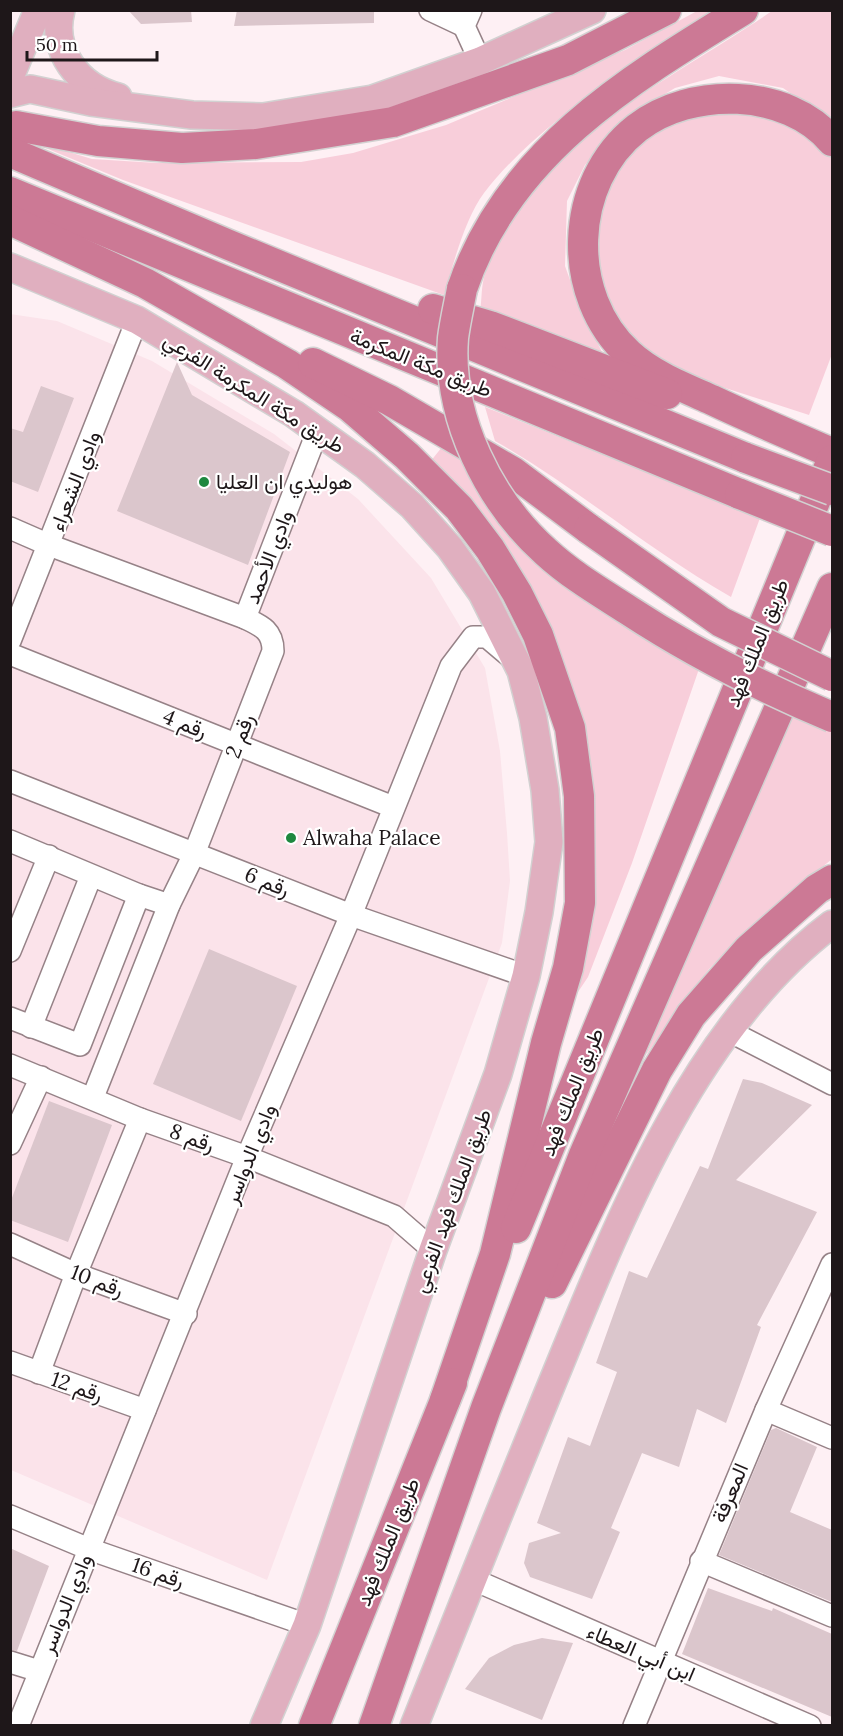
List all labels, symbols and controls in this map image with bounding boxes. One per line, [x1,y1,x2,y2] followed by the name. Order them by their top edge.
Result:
[27,24,158,62] scale bar
[36,33,78,56] text: 50 m
[346,322,496,403] street label: طريق مكة المكرمة
[157,326,350,463] street label: طريق مكة المكرمة الفرعي
[43,427,110,536] street label: وادي الشعراء
[216,468,352,499] place label: هوليدي ان العليا
[197,475,211,489] marker: هوليدي ان العليا
[238,506,303,609] street label: وادي الأحمد
[719,575,794,711] street label: طريق الملك فهد
[159,702,211,746] street label: رقم 4
[219,710,261,762] street label: رقم 2
[302,824,441,851] place label: Alwaha Palace
[284,831,298,845] marker: Alwaha Palace
[240,860,294,904] street label: رقم 6
[534,1024,609,1160] street label: طريق الملك فهد
[217,1100,286,1210] street label: وادي الدواسر
[406,1105,501,1298] street label: طريق الملك فهد الفرعي
[166,1117,218,1159] street label: رقم 8
[66,1258,128,1304] street label: رقم 10
[47,1365,107,1409] street label: رقم 12
[705,1459,754,1527] street label: المعرفة
[350,1474,425,1610] street label: طريق الملك فهد
[33,1550,102,1660] street label: وادي الدواسر
[128,1551,188,1595] street label: رقم 16
[581,1618,699,1691] street label: ابن أبي العطاء

